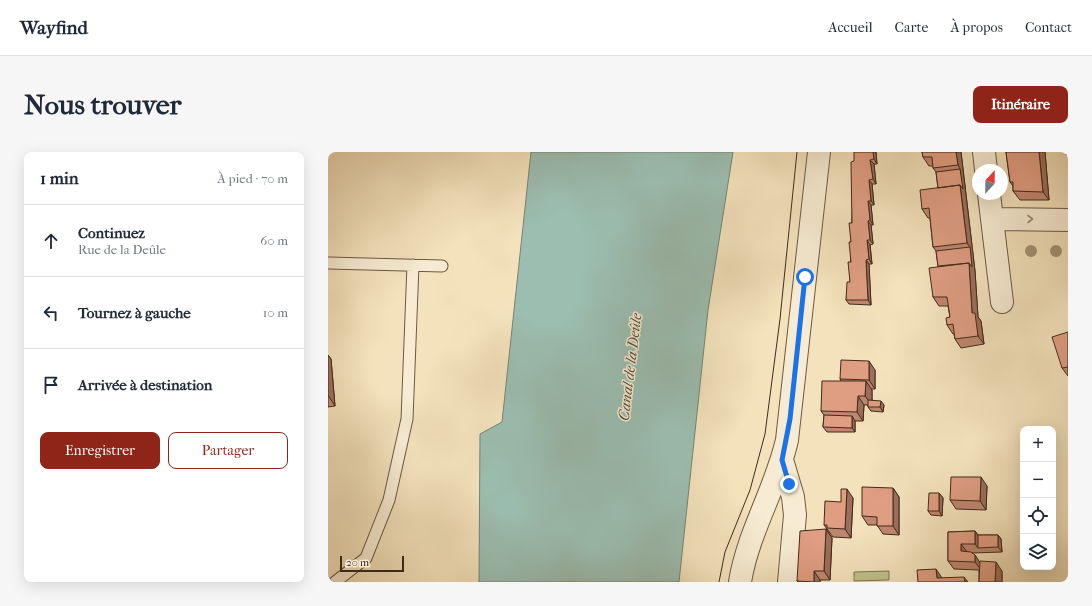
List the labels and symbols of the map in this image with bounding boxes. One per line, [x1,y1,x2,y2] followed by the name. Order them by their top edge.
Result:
[972,164,1008,200] north arrow
[1027,215,1033,223] one-way arrow
[796,268,814,286] route start
[614,311,646,422] water label: Canal de la Deûle
[780,475,798,493] route end
[340,554,404,573] scale bar

